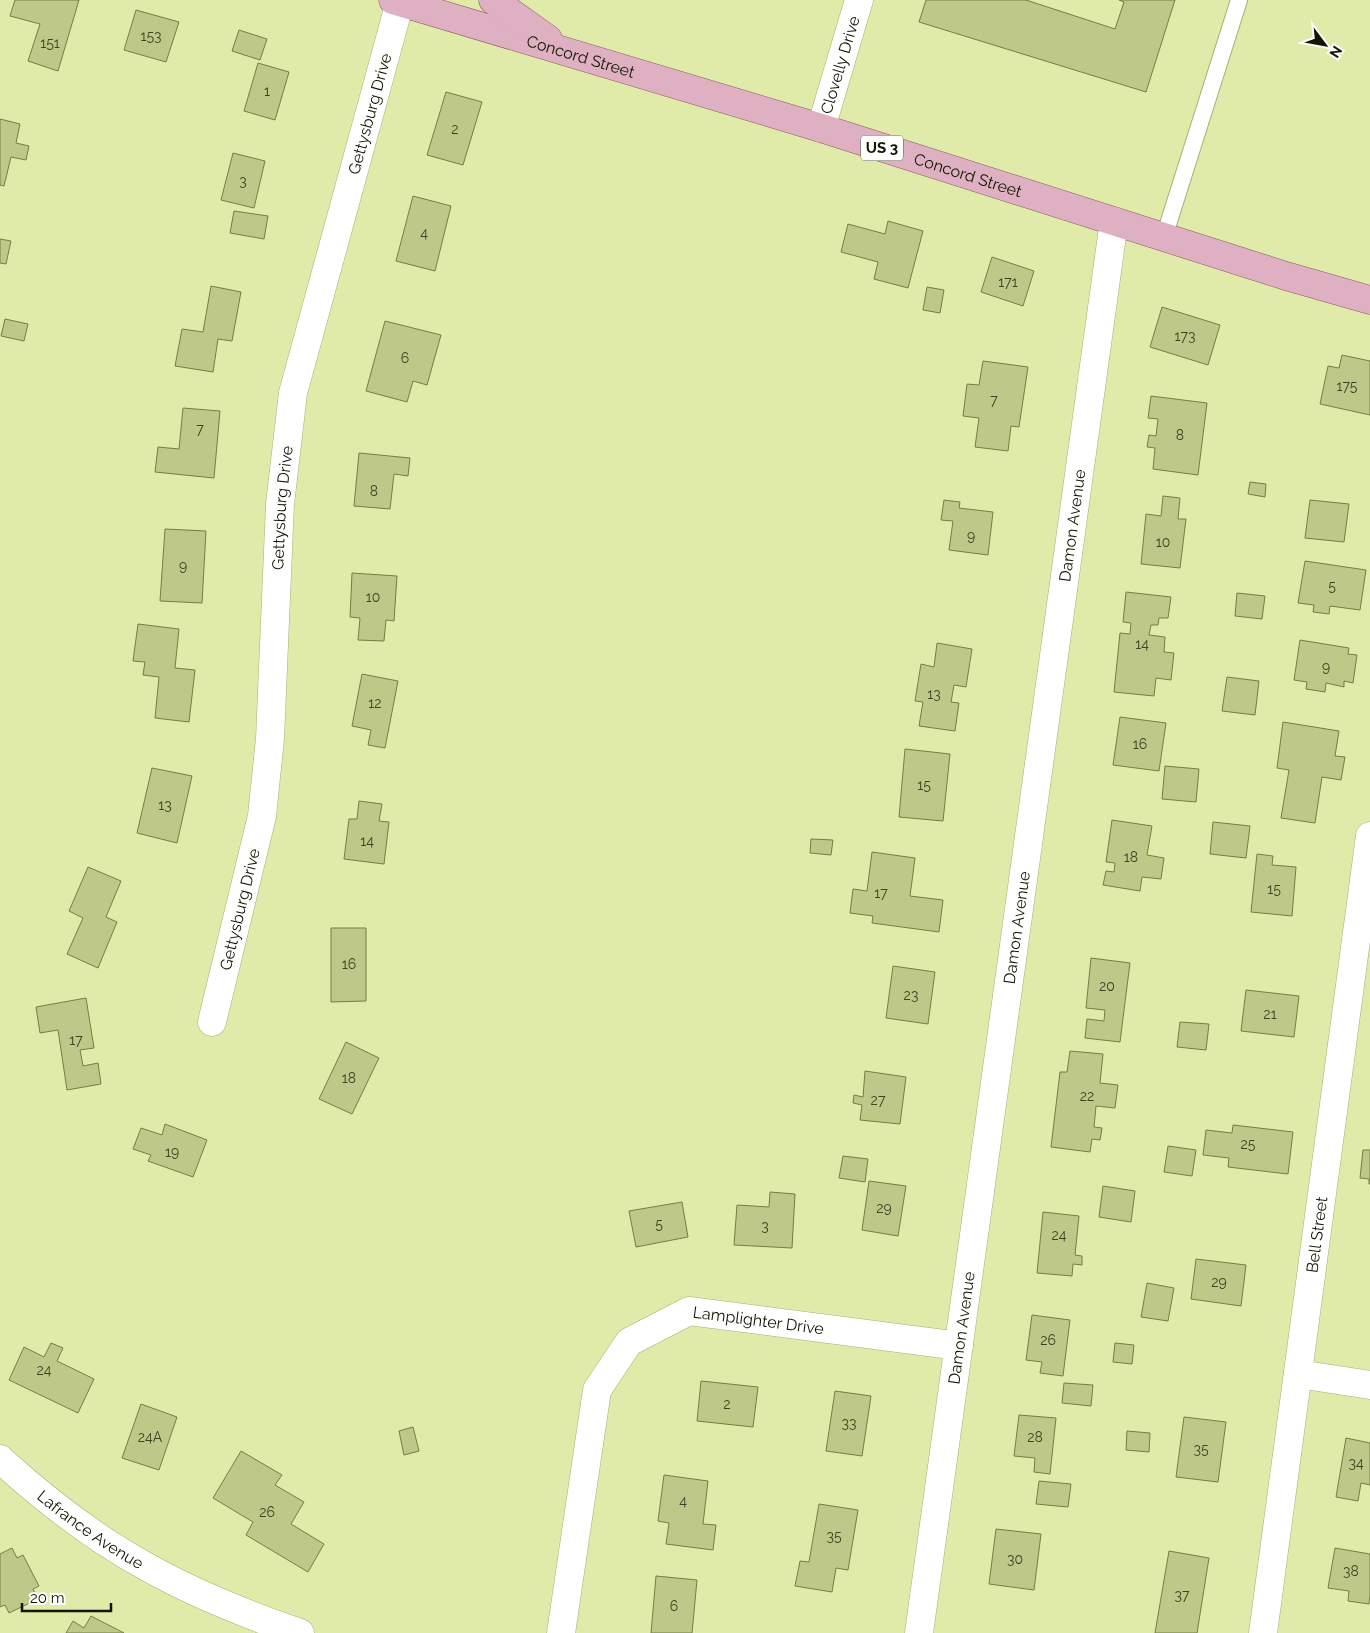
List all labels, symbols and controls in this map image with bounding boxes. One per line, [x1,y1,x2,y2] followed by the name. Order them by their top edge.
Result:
[816,13,863,116] street label: Clovelly Drive
[1300,20,1350,70] north arrow
[140,28,162,44] house number: 153
[524,31,638,81] street label: Concord Street
[40,35,60,51] house number: 151
[1326,43,1346,61] text: N
[344,51,395,176] street label: Gettysburg Drive
[264,83,270,99] house number: 1
[451,121,459,137] house number: 2
[861,136,903,160] road number: US 3
[912,149,1025,201] street label: Concord Street
[239,173,247,189] house number: 3
[420,225,428,241] house number: 4
[998,274,1018,290] house number: 171
[1175,328,1195,344] house number: 173
[401,350,409,366] house number: 6
[1337,378,1358,394] house number: 175
[990,392,998,408] house number: 7
[196,421,204,437] house number: 7
[1176,427,1184,443] house number: 8
[268,445,296,570] street label: Gettysburg Drive
[1055,468,1089,583] street label: Damon Avenue
[370,483,378,499] house number: 8
[967,528,975,544] house number: 9
[1156,534,1170,550] house number: 10
[179,558,187,574] house number: 9
[1328,578,1336,594] house number: 5
[366,589,380,605] house number: 10
[1135,636,1149,652] house number: 14
[1322,659,1330,675] house number: 9
[927,686,941,702] house number: 13
[368,695,382,711] house number: 12
[1133,736,1147,752] house number: 16
[917,777,931,793] house number: 15
[158,797,172,813] house number: 13
[360,833,374,849] house number: 14
[215,846,263,972] street label: Gettysburg Drive
[1124,849,1138,865] house number: 18
[999,870,1034,985] street label: Damon Avenue
[1267,881,1281,897] house number: 15
[874,885,888,901] house number: 17
[342,956,356,972] house number: 16
[1099,978,1115,994] house number: 20
[904,987,918,1003] house number: 23
[1263,1006,1277,1022] house number: 21
[69,1032,83,1048] house number: 17
[342,1070,356,1086] house number: 18
[1080,1088,1094,1104] house number: 22
[871,1092,886,1108] house number: 27
[1241,1136,1256,1152] house number: 25
[165,1144,179,1160] house number: 19
[1302,1195,1331,1274] street label: Bell Street
[876,1200,892,1216] house number: 29
[655,1216,663,1232] house number: 5
[761,1218,769,1234] house number: 3
[1052,1227,1067,1243] house number: 24
[944,1270,978,1385] street label: Damon Avenue
[1211,1274,1227,1290] house number: 29
[692,1302,825,1338] street label: Lamplighter Drive
[1040,1332,1056,1348] house number: 26
[37,1362,52,1378] house number: 24
[723,1396,731,1412] house number: 2
[842,1415,856,1431] house number: 33
[138,1429,163,1445] house number: 24A
[1027,1429,1043,1445] house number: 28
[1193,1441,1209,1457] house number: 35
[1348,1455,1364,1471] house number: 34
[34,1486,147,1573] street label: Lafrance Avenue
[679,1493,687,1509] house number: 4
[259,1504,275,1520] house number: 26
[826,1528,842,1544] house number: 35
[1007,1551,1023,1567] house number: 30
[1343,1563,1359,1579] house number: 38
[22,1580,111,1612] scale bar
[1175,1587,1190,1603] house number: 37
[30,1589,65,1607] text: 20 m
[670,1598,678,1614] house number: 6

